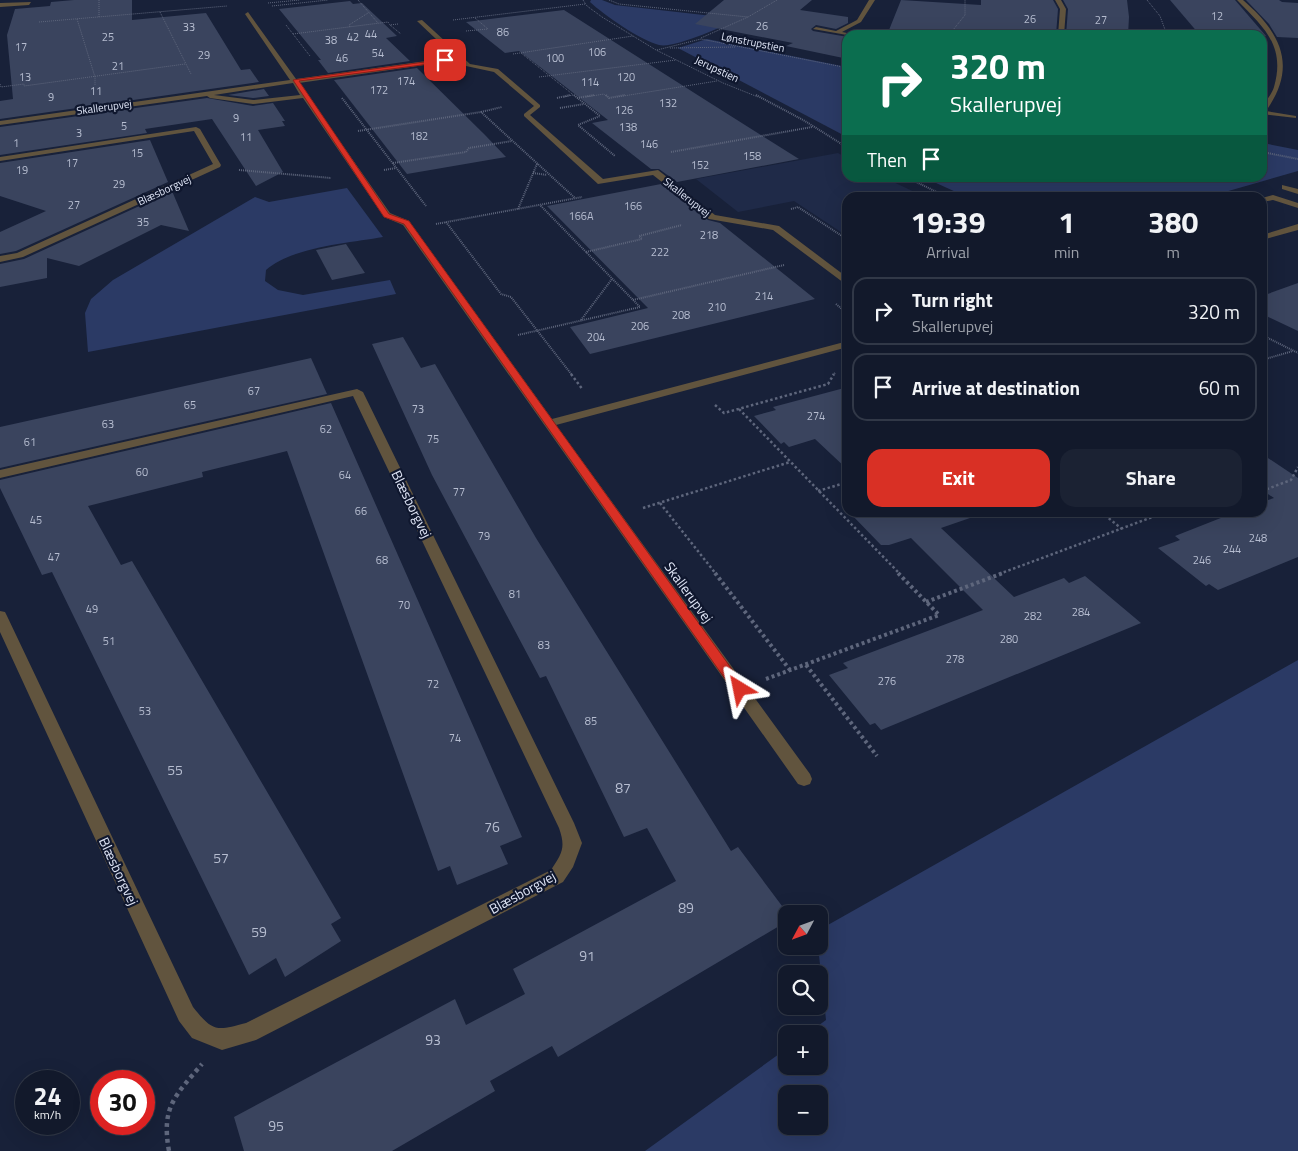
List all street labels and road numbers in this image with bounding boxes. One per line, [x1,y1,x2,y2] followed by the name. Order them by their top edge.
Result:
[720,28,786,56] street label: Lønstrupstien
[692,52,742,86] street label: Jerupstien
[75,95,133,119] street label: Skallerupvej
[135,171,193,209] street label: Blæsborgvej
[660,174,714,220] street label: Skallerupvej
[387,467,437,541] street label: Blæsborgvej
[660,557,718,627] street label: Skallerupvej
[94,833,144,909] street label: Blæsborgvej
[485,865,559,919] street label: Blæsborgvej

